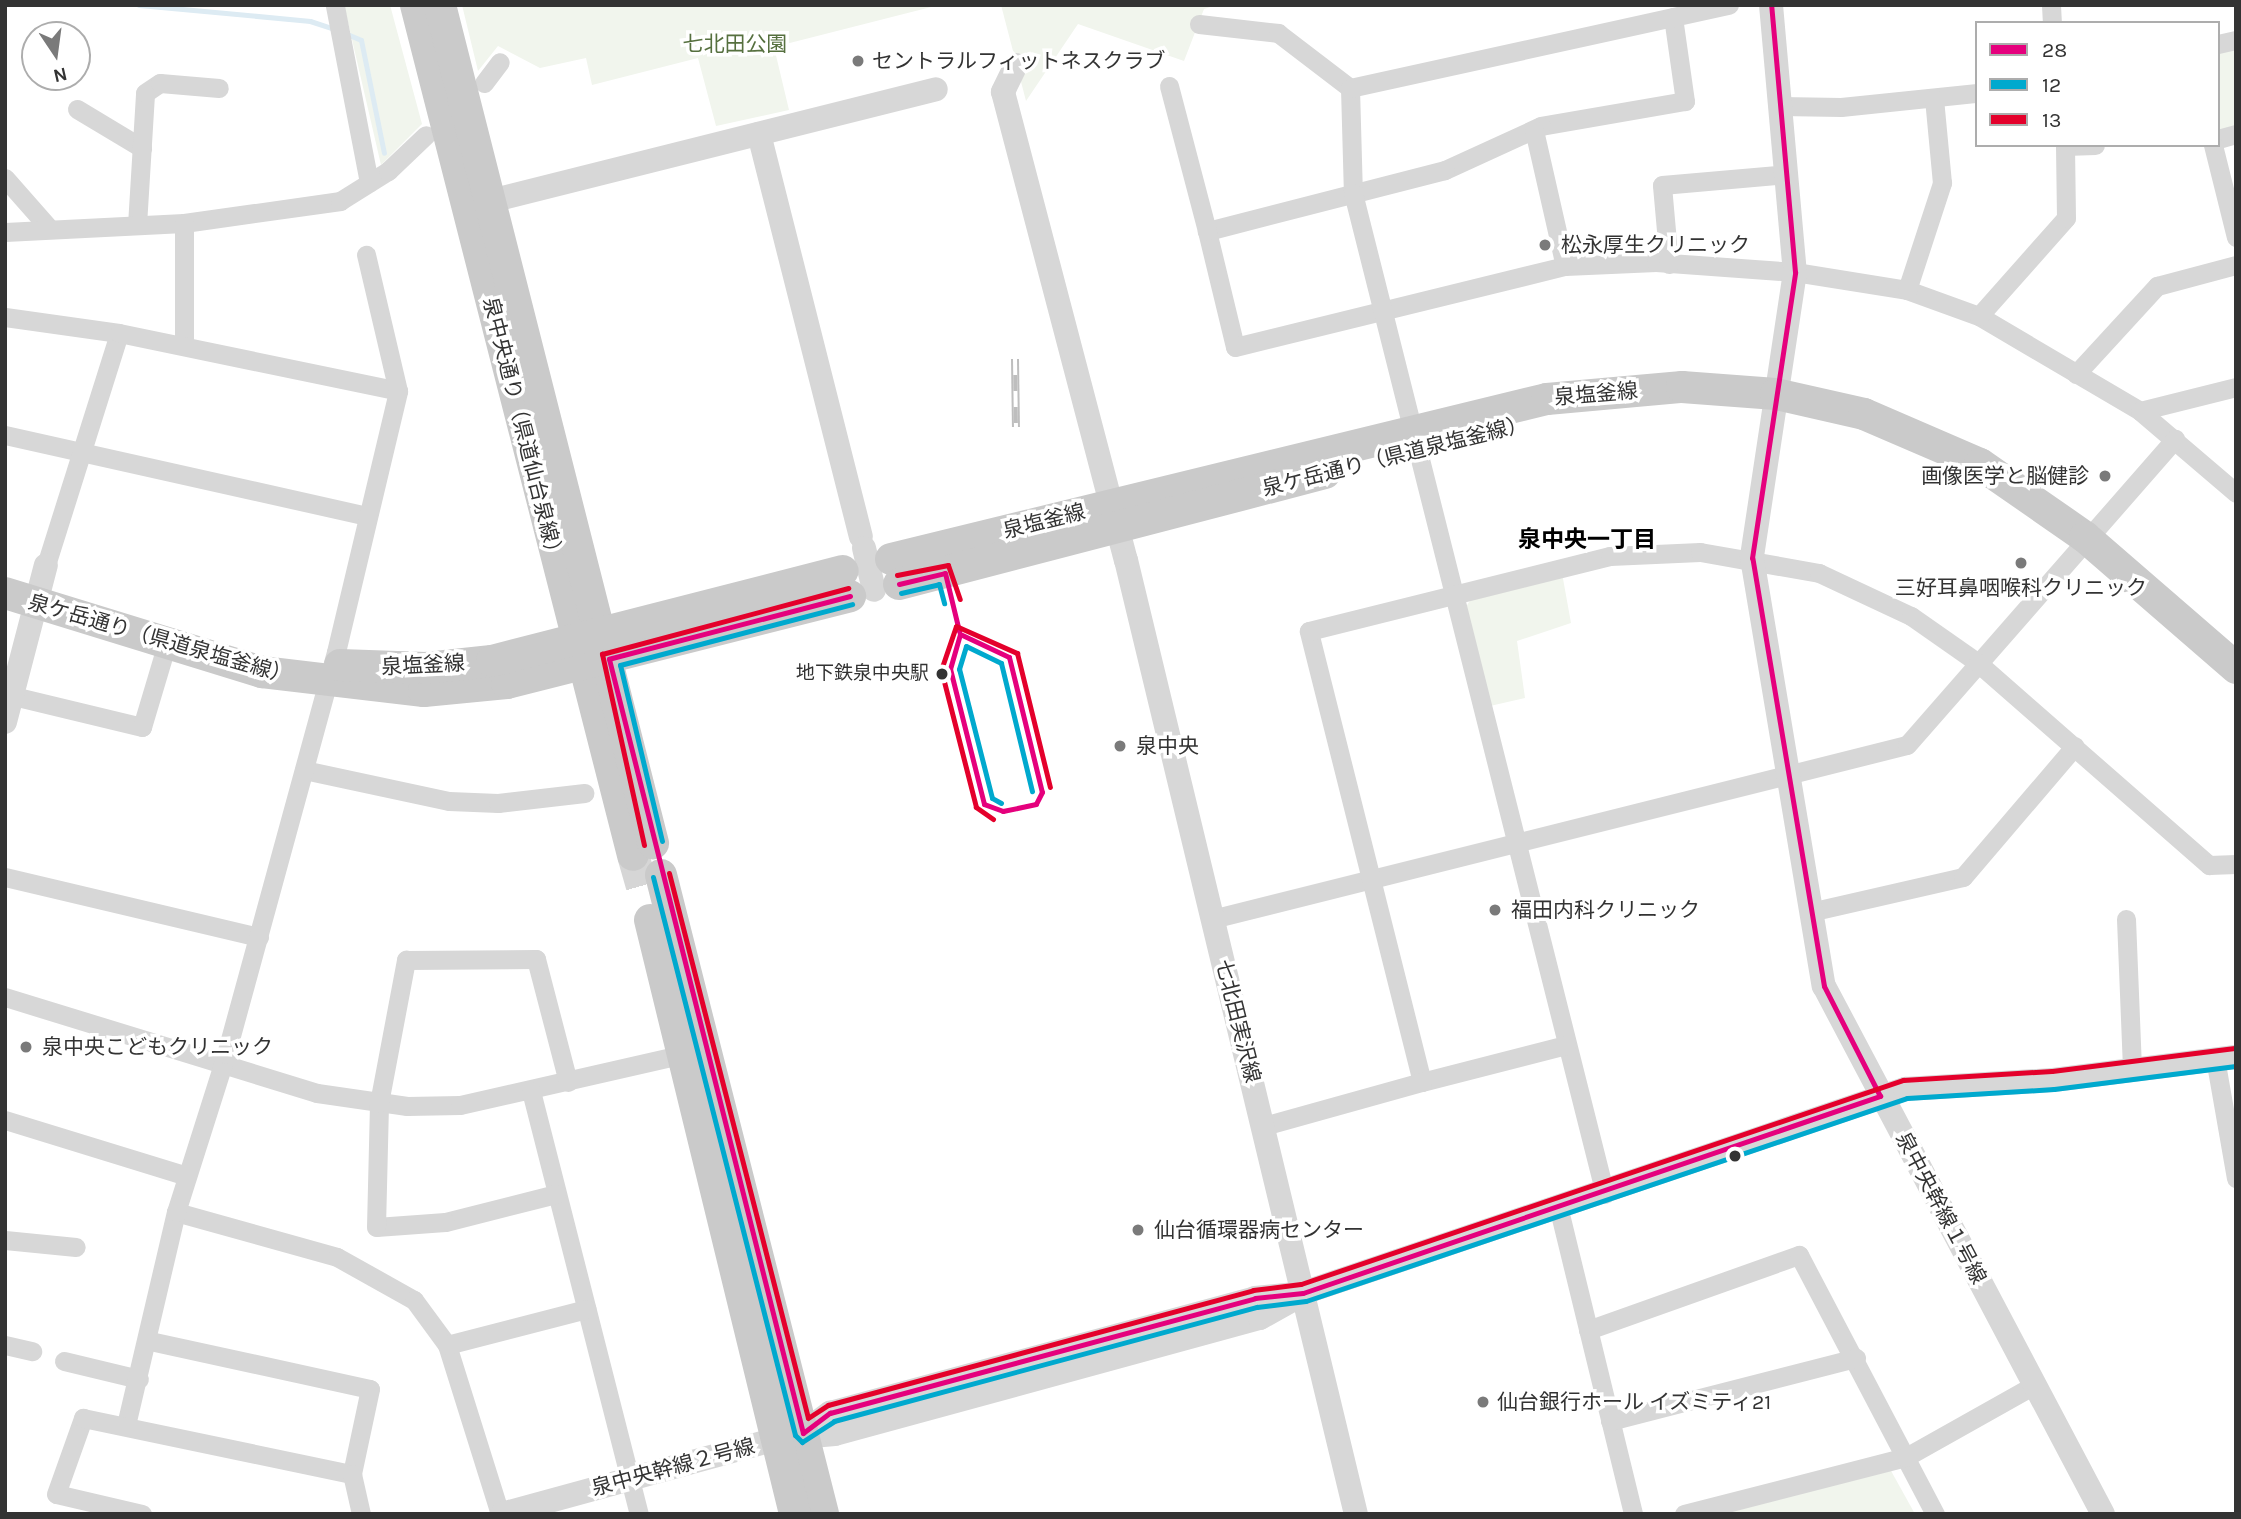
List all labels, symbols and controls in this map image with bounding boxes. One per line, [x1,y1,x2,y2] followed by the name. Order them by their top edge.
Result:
[21,21,91,91] north arrow
[1975,21,2220,147] legend
[683,31,787,57] park label: 七北田公園
[2042,38,2067,62] text: 28
[872,48,1166,74] place label: セントラルフィットネスクラブ
[850,53,866,69] marker: セントラルフィットネスクラブ
[51,62,69,87] text: N
[2042,73,2061,97] text: 12
[2042,108,2061,132] text: 13
[1561,232,1750,258] place label: 松永厚生クリニック
[1535,235,1555,255] marker: 松永厚生クリニック
[478,295,568,565] street label: 泉中央通り（県道仙台泉線）
[1553,378,1639,410] street label: 泉塩釜線
[1260,411,1530,501] street label: 泉ケ岳通り（県道泉塩釜線）
[1921,463,2089,489] place label: 画像医学と脳健診
[2095,466,2115,486] marker: 画像医学と脳健診
[1000,499,1088,543] street label: 泉塩釜線
[1518,526,1656,554] district label: 泉中央一丁目
[2011,553,2031,573] marker: 三好耳鼻咽喉科クリニック
[1895,575,2147,601] place label: 三好耳鼻咽喉科クリニック
[25,589,295,689] street label: 泉ケ岳通り（県道泉塩釜線）
[380,650,466,680] street label: 泉塩釜線
[796,663,929,685] place label: 地下鉄泉中央駅
[935,667,949,681] marker: 地下鉄泉中央駅
[1136,733,1199,759] place label: 泉中央
[1110,736,1130,756] marker: 泉中央
[1511,897,1700,923] place label: 福田内科クリニック
[1485,900,1505,920] marker: 福田内科クリニック
[1211,957,1265,1085] street label: 七北田実沢線
[42,1034,273,1060] place label: 泉中央こどもクリニック
[16,1037,36,1057] marker: 泉中央こどもクリニック
[1890,1128,1992,1288] street label: 泉中央幹線１号線
[1728,1149,1742,1163] unlabelled marker
[1154,1217,1364,1243] place label: 仙台循環器病センター
[1128,1220,1148,1240] marker: 仙台循環器病センター
[1497,1389,1773,1415] place label: 仙台銀行ホール イズミティ21
[1475,1394,1491,1410] marker: 仙台銀行ホール イズミティ21
[589,1433,757,1501] street label: 泉中央幹線２号線

